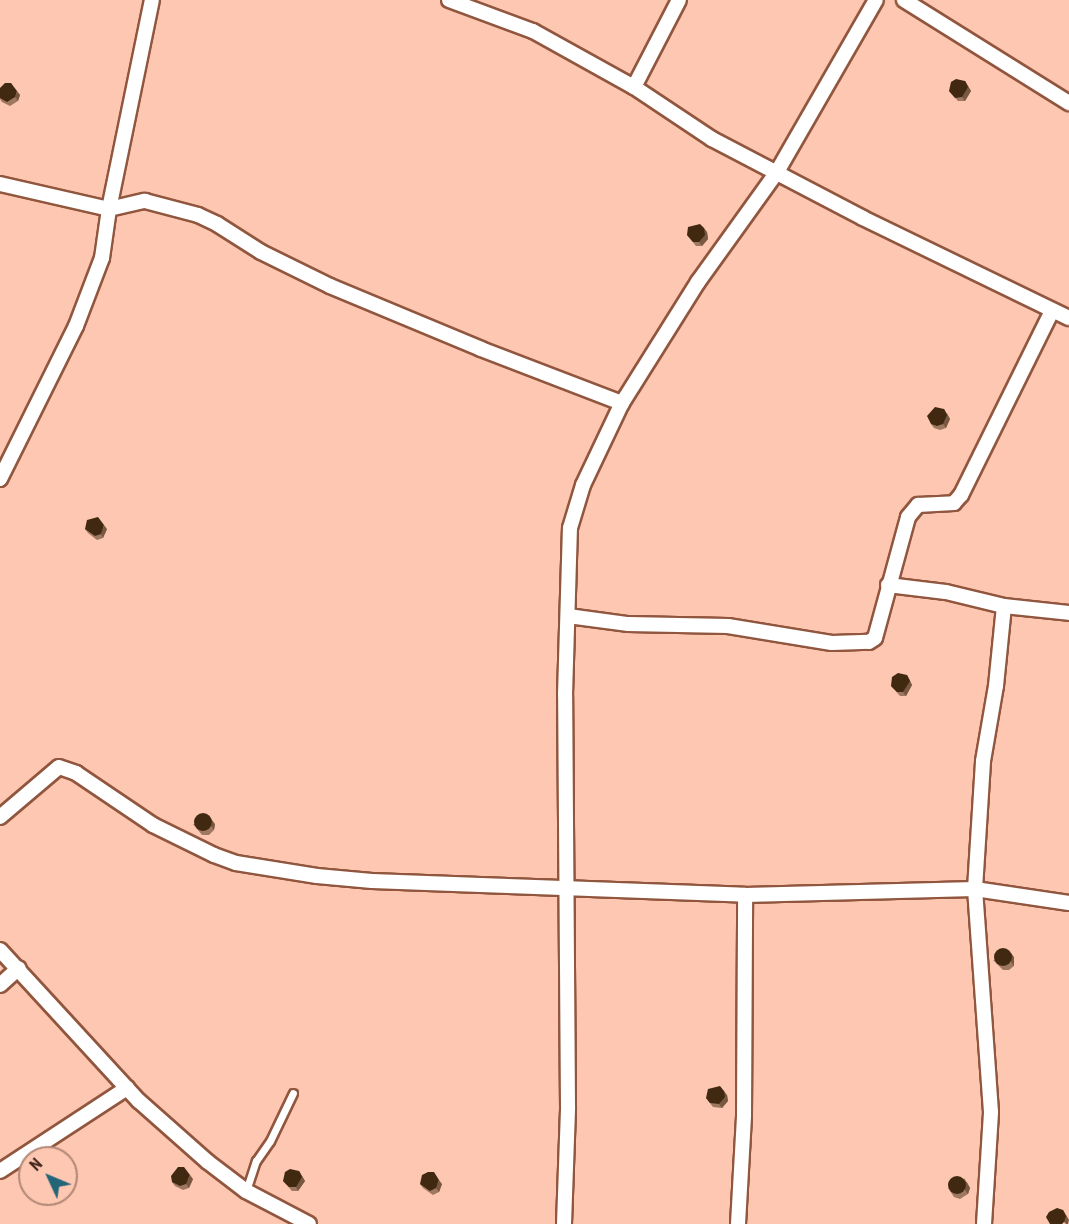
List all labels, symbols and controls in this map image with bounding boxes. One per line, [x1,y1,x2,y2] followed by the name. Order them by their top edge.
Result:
[18,1146,78,1206] north arrow
[26,1154,46,1175] text: N

